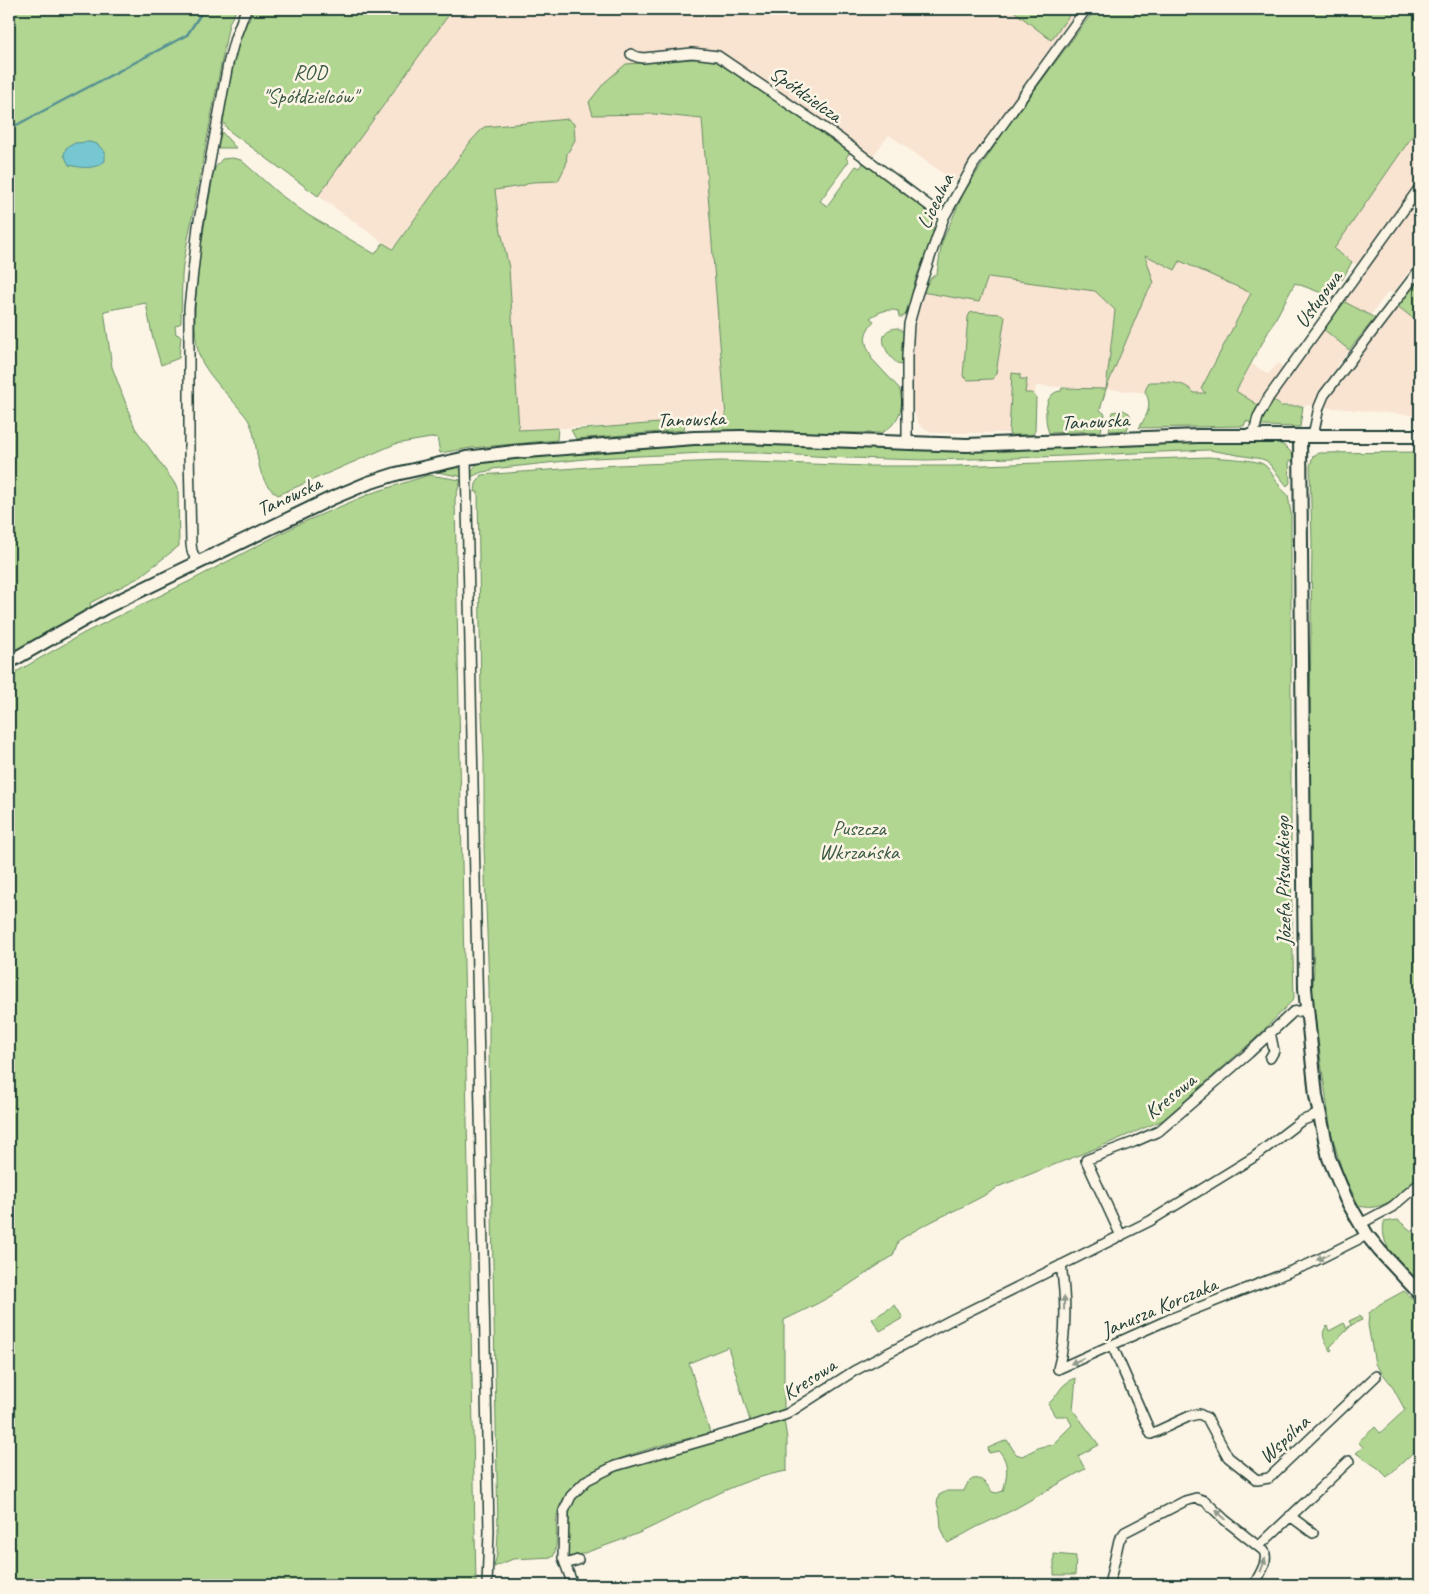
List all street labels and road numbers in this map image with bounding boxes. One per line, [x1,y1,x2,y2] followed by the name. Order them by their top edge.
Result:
[765,60,849,130] street label: Spółdzielcza
[911,168,960,233] street label: Licealna
[1289,263,1349,333] street label: Usługowa
[657,405,728,433] street label: Tanowska
[1060,406,1132,436] street label: Tanowska
[253,469,328,522] street label: Tanowska
[1269,815,1297,947] street label: Józefa Piłsudskiego
[1139,1066,1203,1125] street label: Kresowa
[1096,1270,1223,1343] street label: Janusza Korczaka
[777,1351,843,1406] street label: Kresowa
[1253,1408,1316,1469] street label: Wspólna

